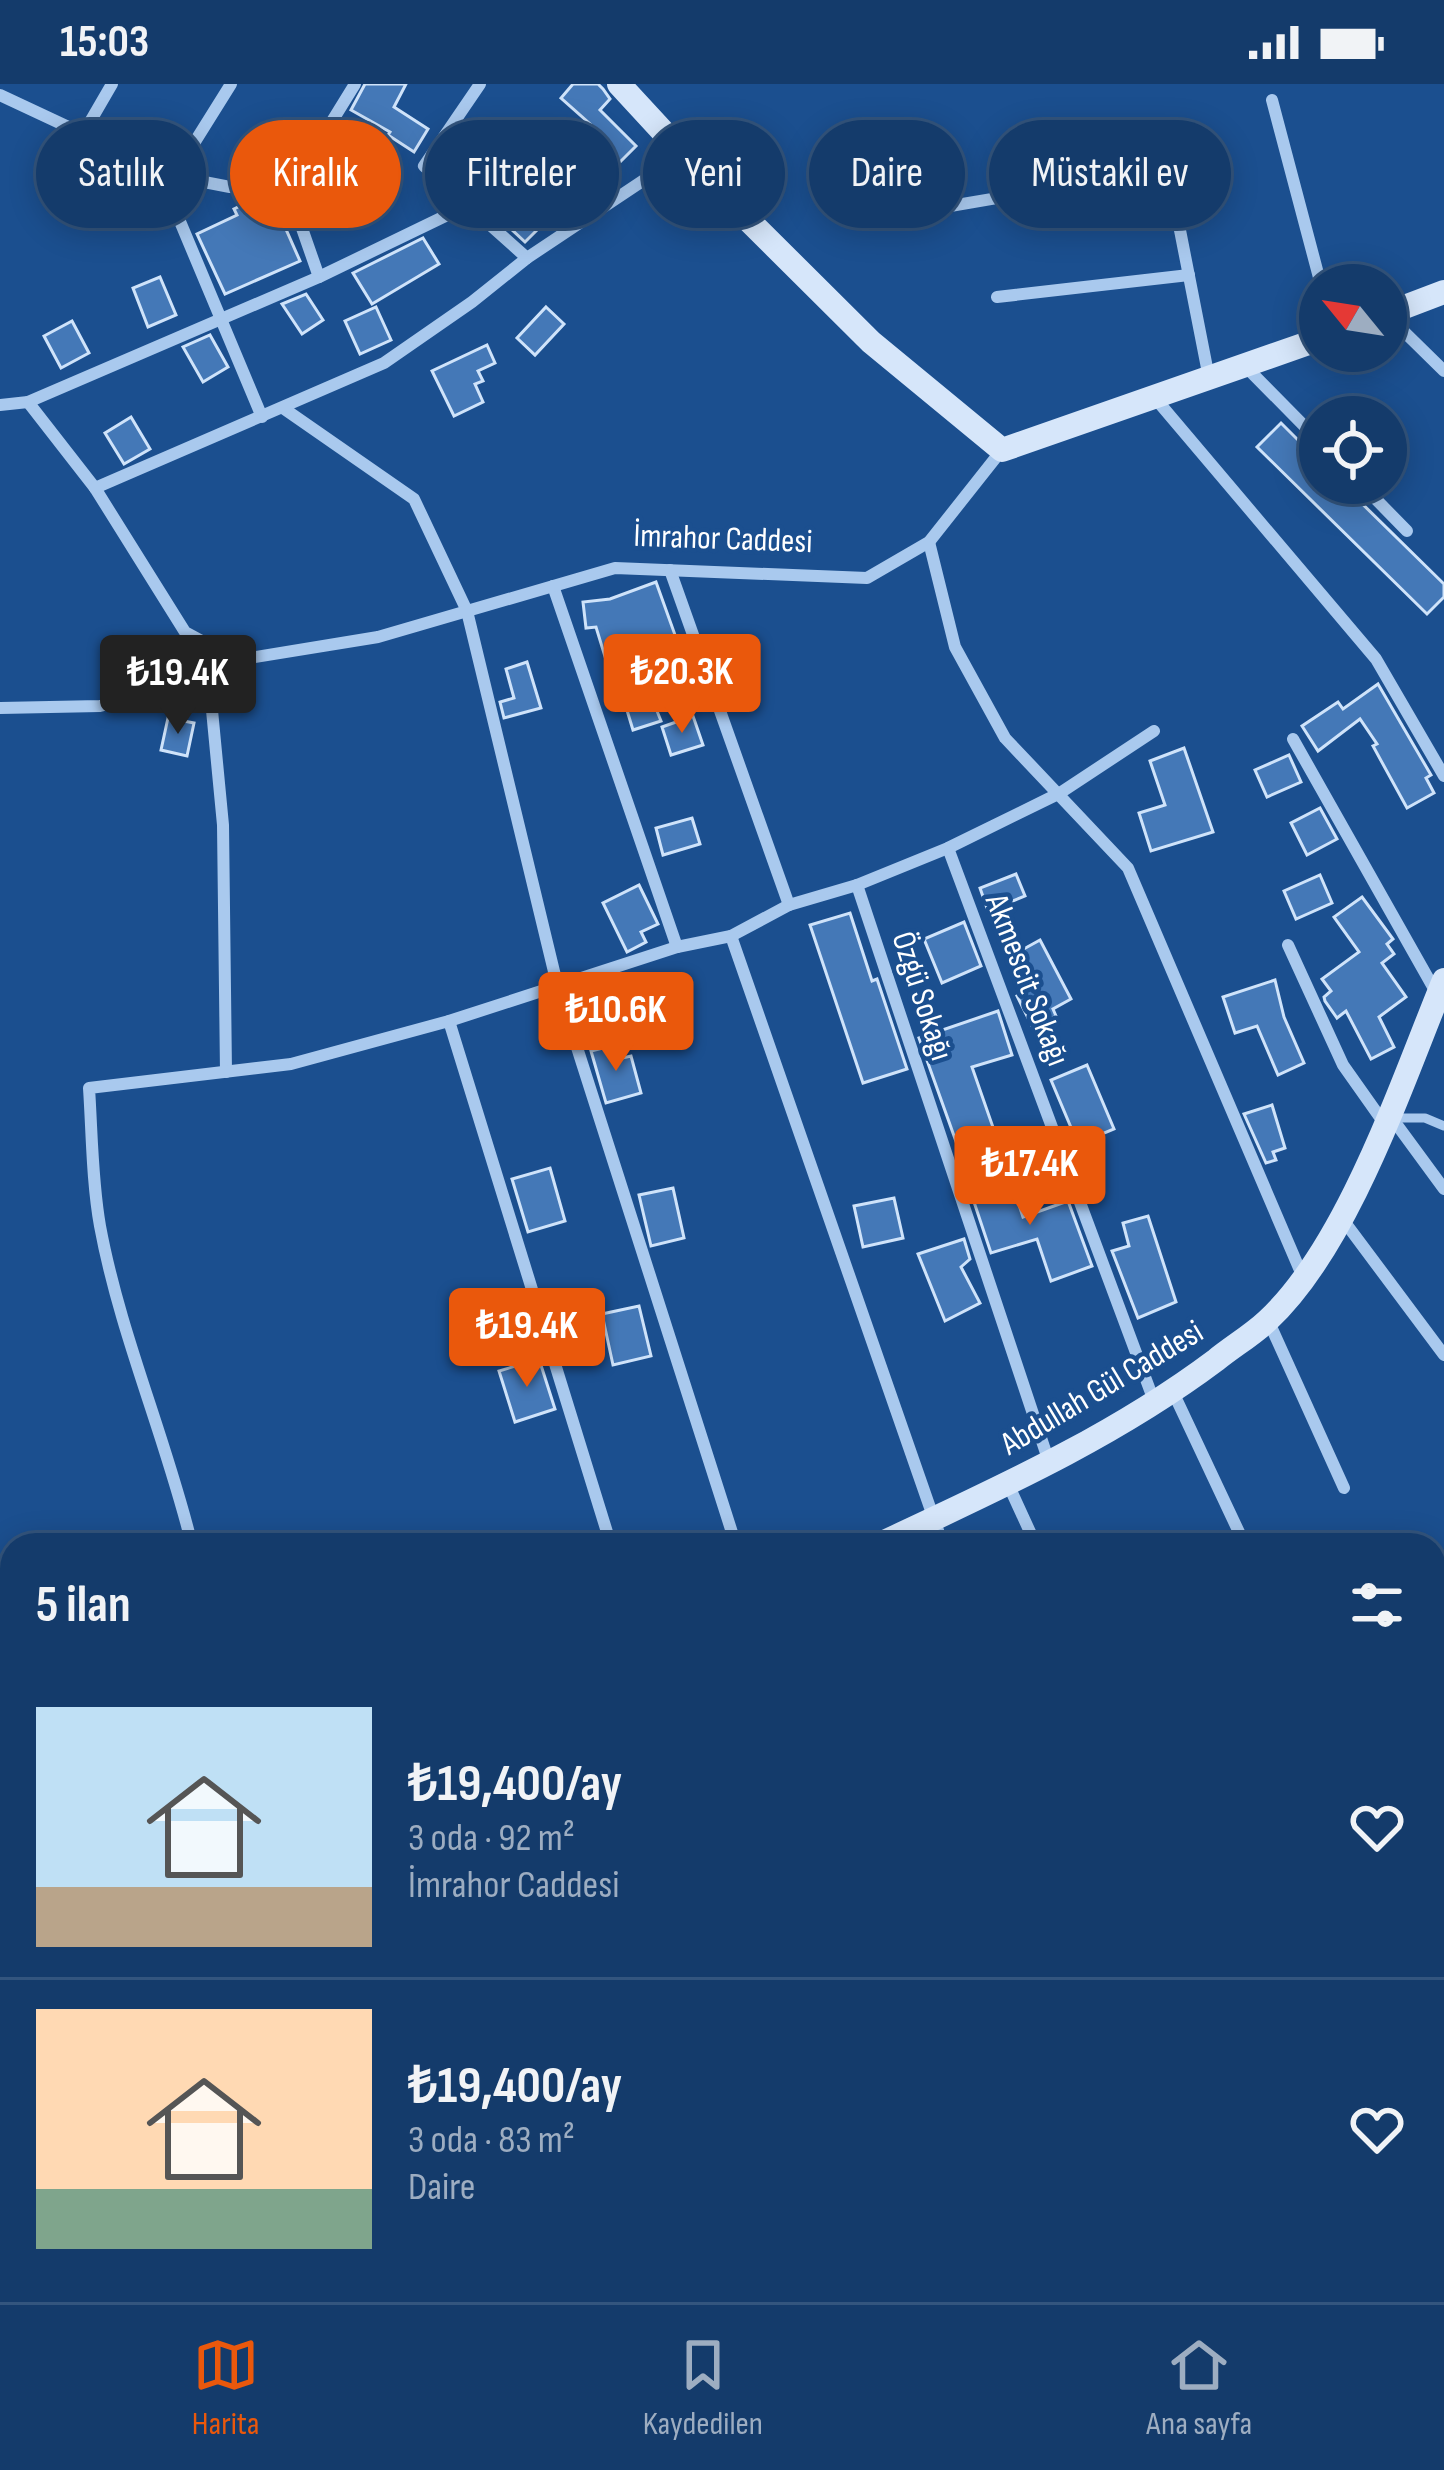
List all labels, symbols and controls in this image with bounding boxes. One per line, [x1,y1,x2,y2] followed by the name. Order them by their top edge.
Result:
[60,15,149,70] text: 15:03
[36,120,206,228] chip: Satılık
[230,120,401,228] chip: Kiralık
[425,120,619,228] chip: Filtreler
[643,120,785,228] chip: Yeni
[809,120,965,228] chip: Daire
[989,120,1231,228] chip: Müstakil ev
[1299,264,1407,372] north arrow
[1299,264,1407,504] map controls
[1299,396,1407,504] button: locate
[633,516,813,562] street label: İmrahor Caddesi
[584,634,780,736] pin: ₺20.3K
[80,635,276,737] pin: ₺19.4K
[631,649,733,696] text: ₺20.3K
[127,650,229,697] text: ₺19.4K
[976,888,1078,1071] street label: Akmescit Sokağı
[882,927,962,1065] street label: Özgü Sokağı
[518,972,714,1074] pin: ₺10.6K
[566,987,666,1034] text: ₺10.6K
[932,1126,1128,1228] pin: ₺17.4K
[981,1141,1079,1188] text: ₺17.4K
[429,1288,625,1390] pin: ₺19.4K
[476,1303,578,1350] text: ₺19.4K
[993,1312,1210,1465] street label: Abdullah Gül Caddesi
[1344,1572,1410,1638] icon: filters
[36,1575,131,1636] text: 5 ilan
[408,1754,622,1815] text: ₺19,400/ay
[132,1755,276,1899] icon: home
[1344,1794,1410,1860] icon: heart
[408,1815,575,1862] text: 3 oda · 92 m²
[408,1862,620,1909] text: İmrahor Caddesi
[408,2056,622,2117] text: ₺19,400/ay
[132,2057,276,2201] icon: home
[1344,2096,1410,2162] icon: heart
[408,2117,575,2164] text: 3 oda · 83 m²
[408,2164,475,2211] text: Daire
[192,2332,259,2444] tab: Harita
[643,2332,763,2444] tab: Kaydedilen
[1146,2332,1252,2444] tab: Ana sayfa

